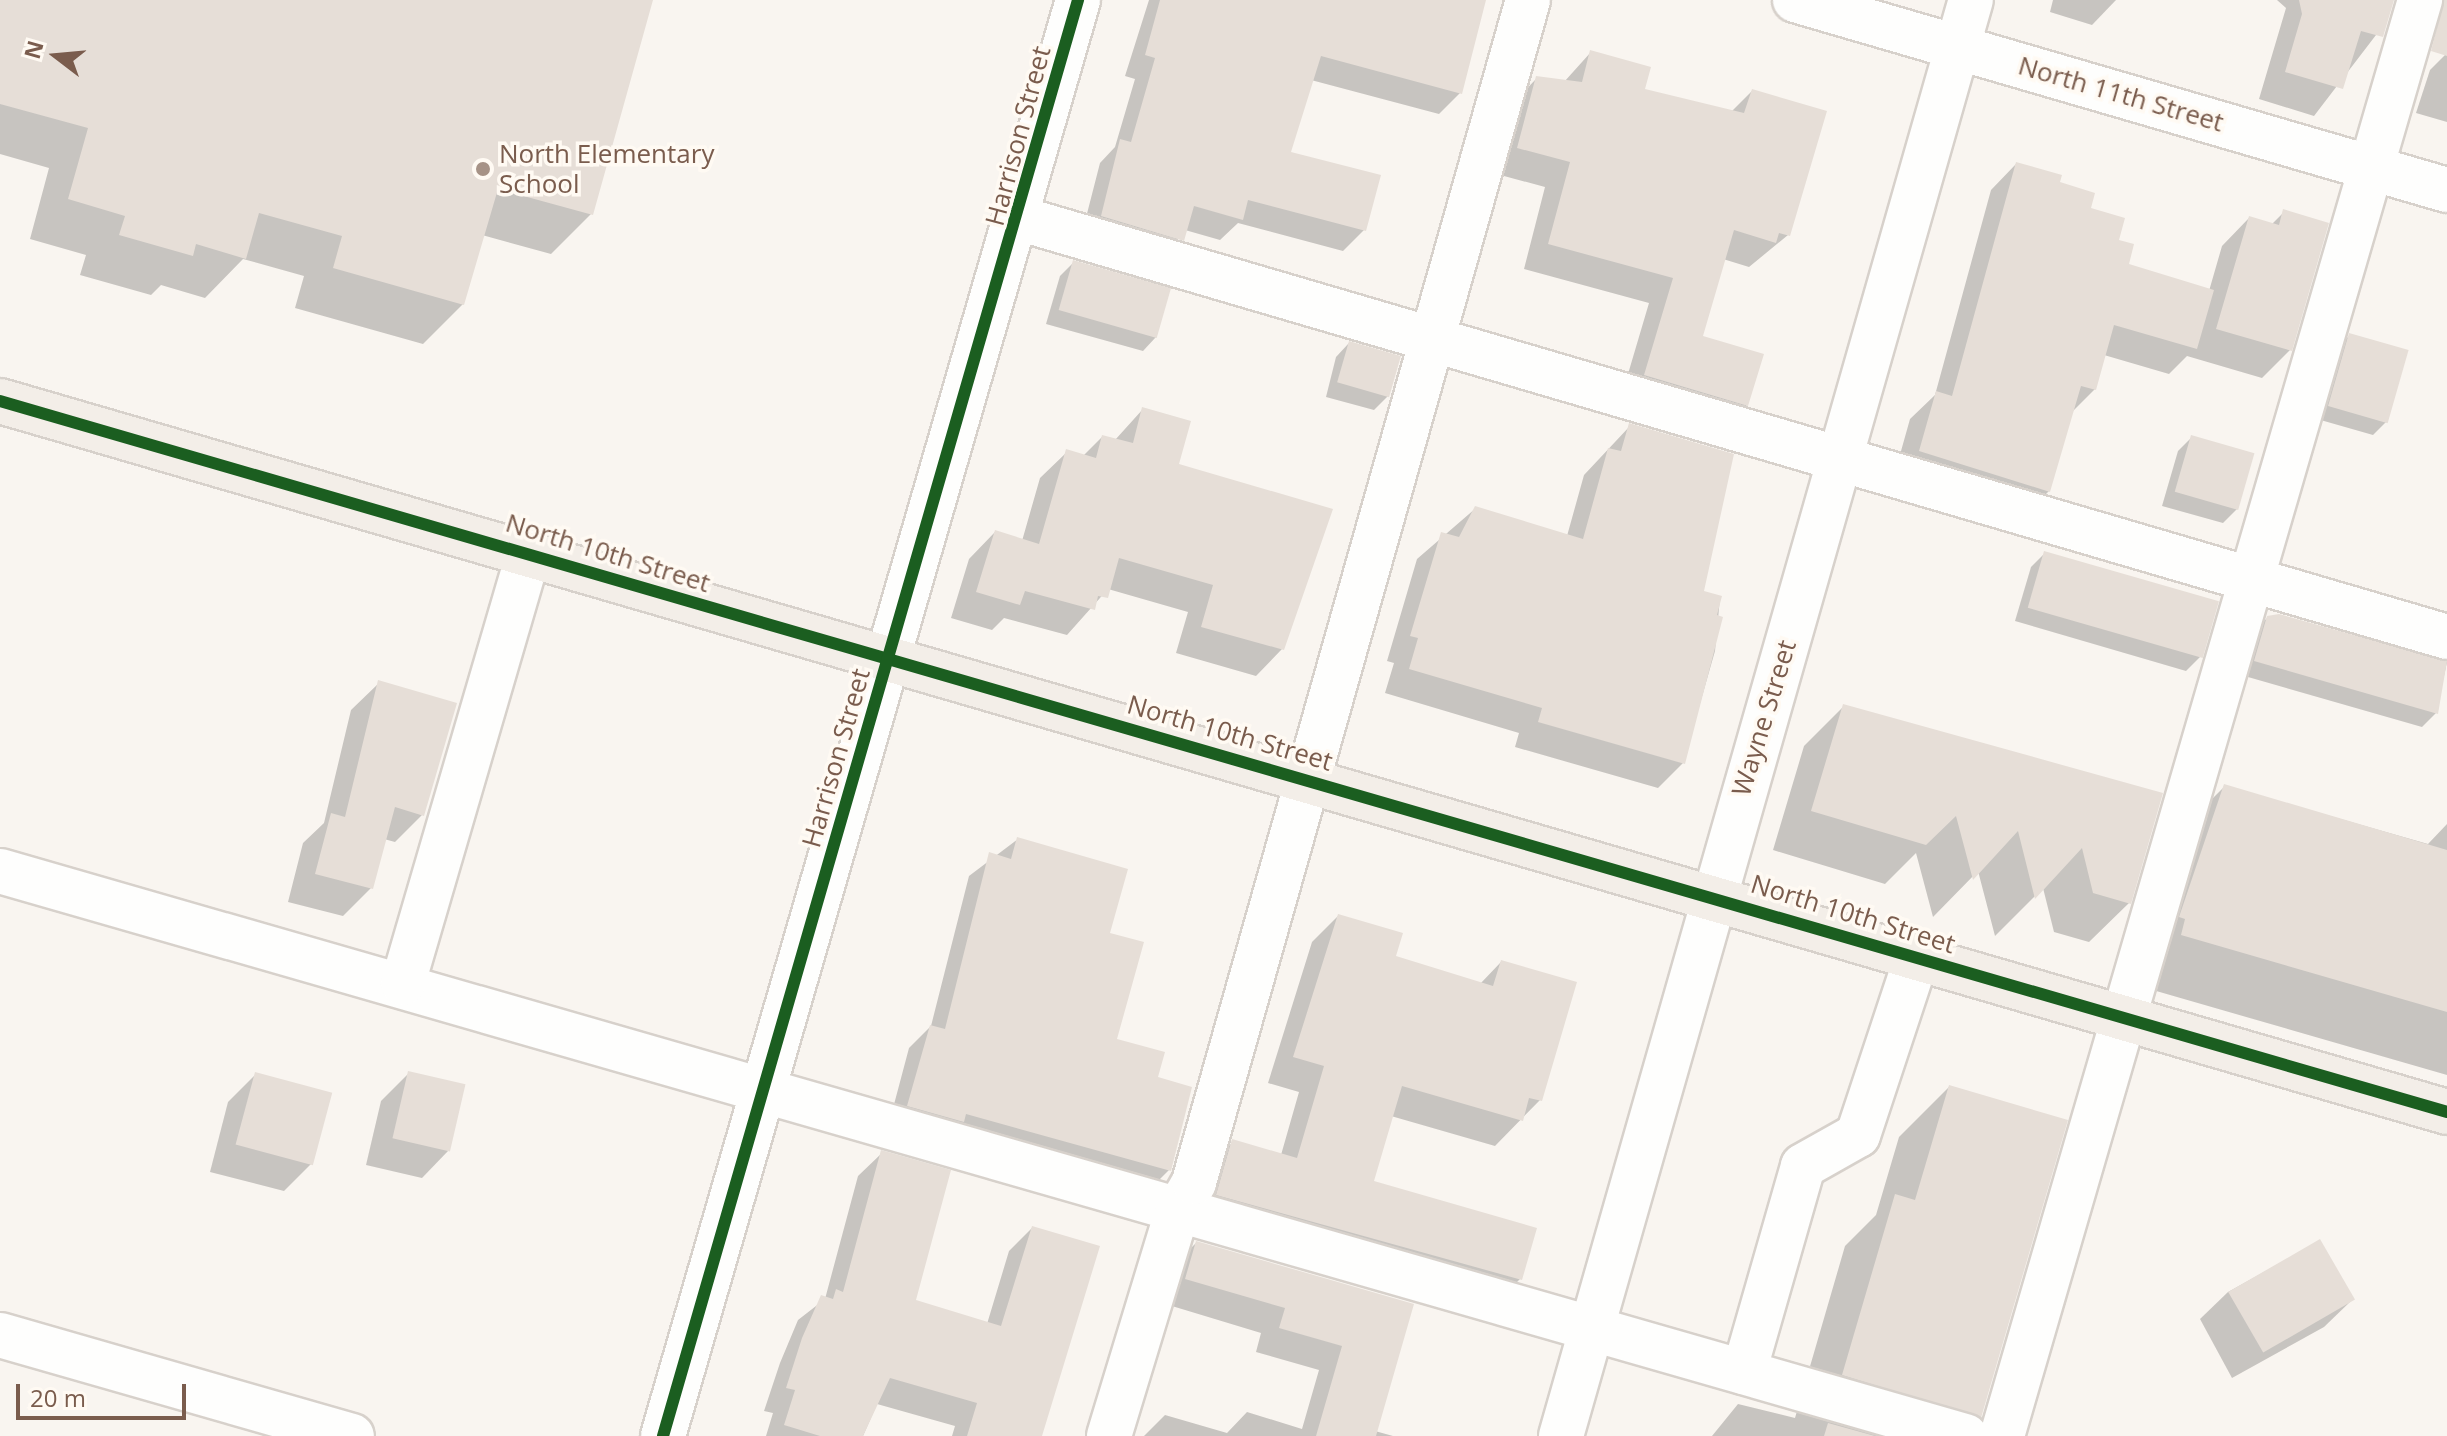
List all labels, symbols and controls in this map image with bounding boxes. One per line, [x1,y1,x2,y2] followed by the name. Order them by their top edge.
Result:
[16,16,96,96] north arrow
[16,37,50,62] text: N
[979,43,1057,229] street label: Harrison Street
[2015,50,2227,138] street label: North 11th Street
[499,138,714,200] place label: North Elementary School
[474,160,492,178] marker: North Elementary School
[502,507,714,599] street label: North 10th Street
[1725,636,1803,800] street label: Wayne Street
[796,665,876,851] street label: Harrison Street
[1124,689,1336,777] street label: North 10th Street
[1747,868,1959,960] street label: North 10th Street
[20,1368,190,1418] scale bar
[30,1381,86,1414] text: 20 m

